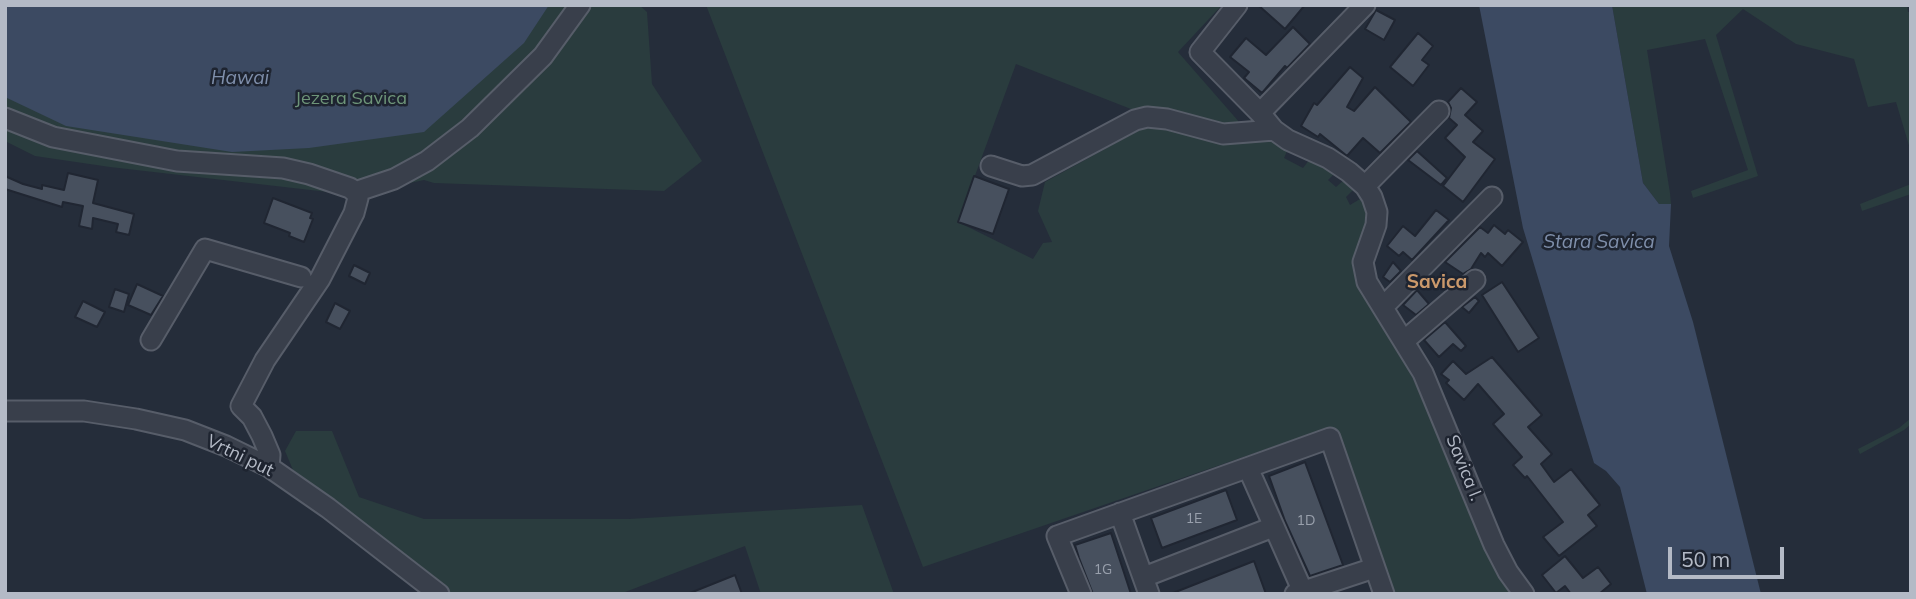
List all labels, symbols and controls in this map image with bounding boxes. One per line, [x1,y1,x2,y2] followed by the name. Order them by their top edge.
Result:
[211,67,269,89] water label: Hawai
[295,88,407,110] park label: Jezera Savica
[1543,231,1655,253] water label: Stara Savica
[1407,271,1467,293] district label: Savica
[203,431,277,481] street label: Vrtni put
[1441,432,1487,504] street label: Savica I.
[1186,511,1202,527] house number: 1E
[1297,513,1315,529] house number: 1D
[1671,532,1786,576] scale bar
[1681,546,1730,572] text: 50 m
[1094,562,1112,578] house number: 1G

